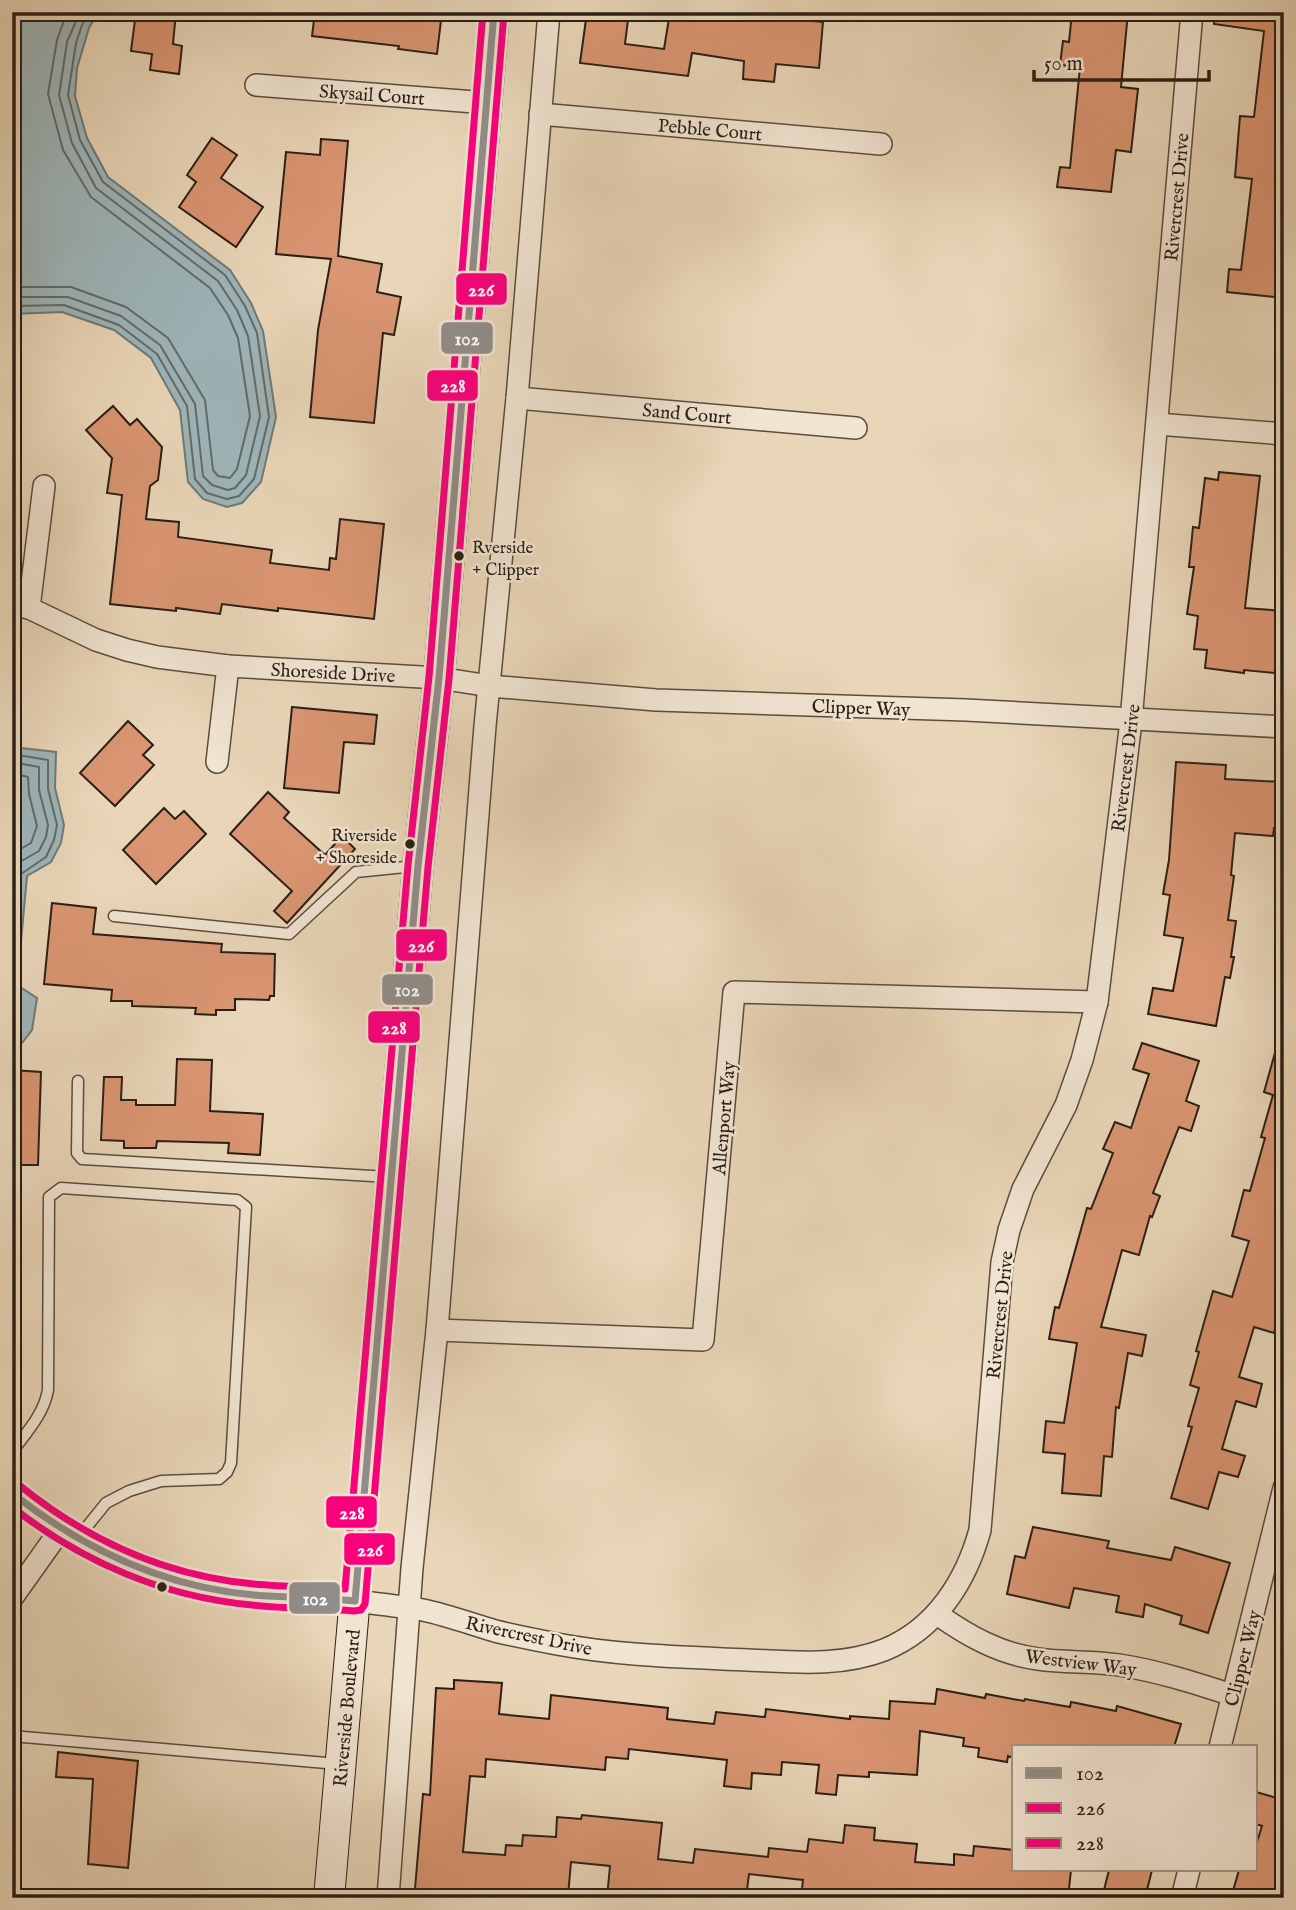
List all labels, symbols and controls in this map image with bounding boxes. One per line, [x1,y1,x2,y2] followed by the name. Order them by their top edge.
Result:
[1034,38,1208,82] scale bar
[1044,51,1083,78] text: 50 m
[318,80,426,112] street label: Skysail Court
[657,114,764,148] street label: Pebble Court
[1160,132,1196,262] street label: Rivercrest Drive
[455,272,508,306] line badge: 226
[468,279,495,303] text: 226
[440,321,494,355] line badge: 102
[454,328,480,352] text: 102
[426,369,479,402] line badge: 228
[440,375,466,399] text: 228
[641,399,733,431] street label: Sand Court
[472,538,540,581] place label: Rverside + Clipper
[452,549,466,563] marker: Rverside + Clipper
[270,659,396,689] street label: Shoreside Drive
[811,695,911,723] street label: Clipper Way
[1107,703,1147,834] street label: Rivercrest Drive
[316,826,397,869] place label: Riverside + Shoreside
[403,837,417,851] marker: Riverside + Shoreside
[395,928,448,962] line badge: 226
[408,935,435,959] text: 226
[381,973,434,1006] line badge: 102
[394,979,420,1003] text: 102
[367,1010,421,1044] line badge: 228
[381,1017,407,1041] text: 228
[708,1059,742,1177] street label: Allenport Way
[982,1250,1020,1381] street label: Rivercrest Drive
[325,1495,378,1529] line badge: 228
[339,1502,365,1526] text: 228
[343,1532,396,1566] line badge: 226
[357,1539,384,1563] text: 226
[155,1580,169,1594] unlabelled marker
[288,1581,341,1615] line badge: 102
[302,1588,328,1612] text: 102
[1220,1607,1268,1709] street label: Clipper Way
[463,1612,594,1662] street label: Rivercrest Drive
[329,1627,367,1788] street label: Riverside Boulevard
[1024,1645,1139,1683] street label: Westview Way
[1012,1745,1258,1871] legend
[1076,1761,1104,1788] text: 102
[1076,1796,1106,1823] text: 226
[1076,1831,1104,1858] text: 228

